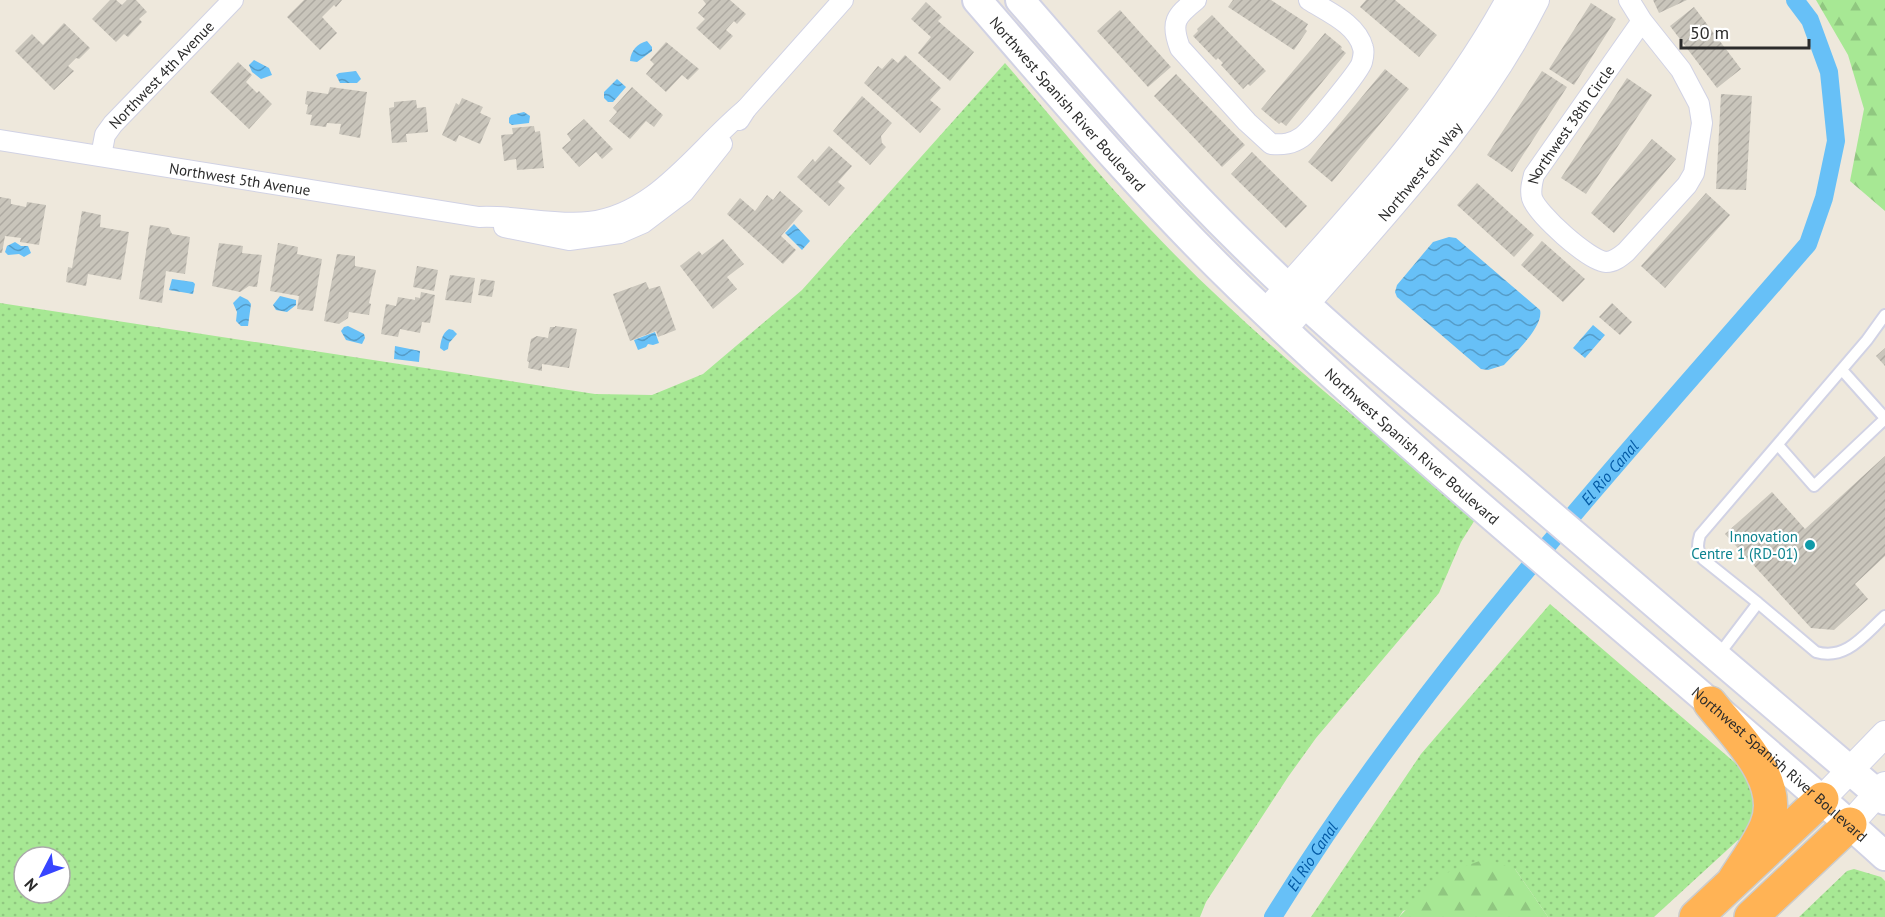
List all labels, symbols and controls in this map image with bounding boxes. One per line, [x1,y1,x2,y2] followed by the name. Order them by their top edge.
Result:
[986,12,1150,195] street label: Northwest Spanish River Boulevard
[1681,12,1808,50] scale bar
[104,16,218,132] street label: Northwest 4th Avenue
[1690,21,1729,44] text: 50 m
[1523,61,1618,186] street label: Northwest 38th Circle
[1374,118,1466,225] street label: Northwest 6th Way
[168,158,312,199] street label: Northwest 5th Avenue
[1321,364,1504,528] street label: Northwest Spanish River Boulevard
[1576,436,1643,509] water label: El Rio Canal
[1691,527,1798,563] place label: Innovation Centre 1 (RD-01)
[1803,538,1817,552] marker: Innovation Centre 1 (RD-01)
[1688,682,1872,845] street label: Northwest Spanish River Boulevard
[1282,818,1342,895] water label: El Rio Canal
[12,845,72,905] north arrow
[20,874,42,896] text: N

